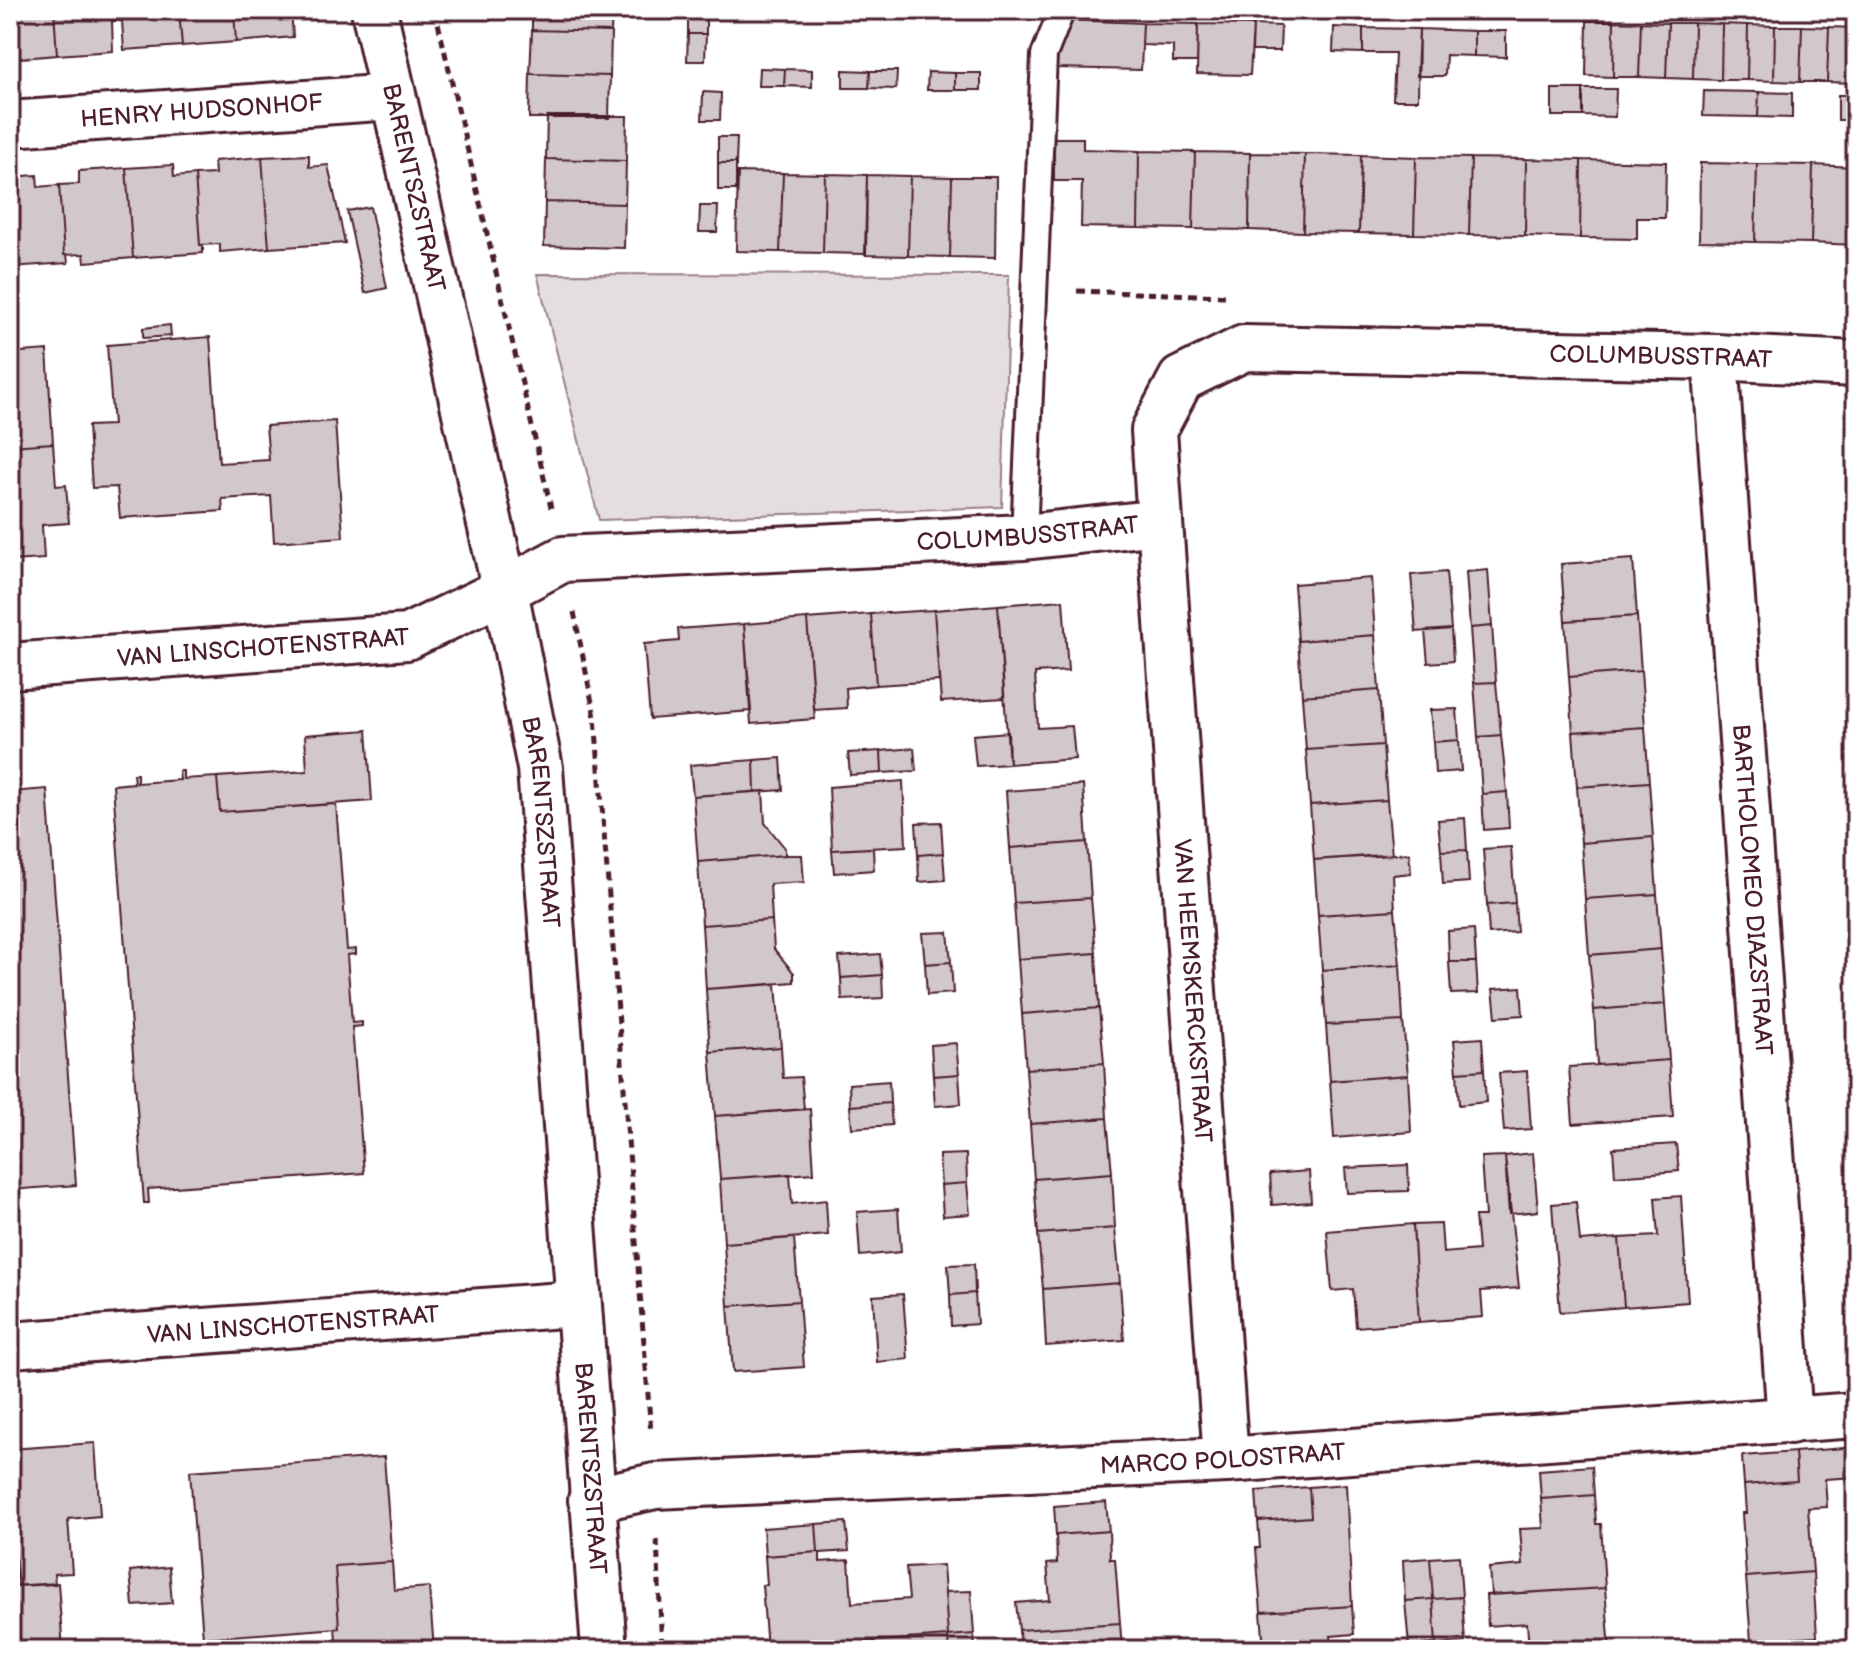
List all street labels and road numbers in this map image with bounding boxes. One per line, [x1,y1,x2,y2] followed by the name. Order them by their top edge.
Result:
[376,81,451,295] street label: BARENTSZSTRAAT
[80,88,324,134] street label: HENRY HUDSONHOF
[1549,340,1774,375] street label: COLUMBUSSTRAAT
[916,510,1141,557] street label: COLUMBUSSTRAAT
[116,623,411,673] street label: VAN LINSCHOTENSTRAAT
[515,714,566,930] street label: BARENTSZSTRAAT
[1726,723,1778,1057] street label: BARTHOLOMEO DIAZSTRAAT
[1167,838,1218,1144] street label: VAN HEEMSKERCKSTRAAT
[146,1300,441,1350] street label: VAN LINSCHOTENSTRAAT
[568,1361,613,1576] street label: BARENTSZSTRAAT
[1099,1437,1347,1481] street label: MARCO POLOSTRAAT

